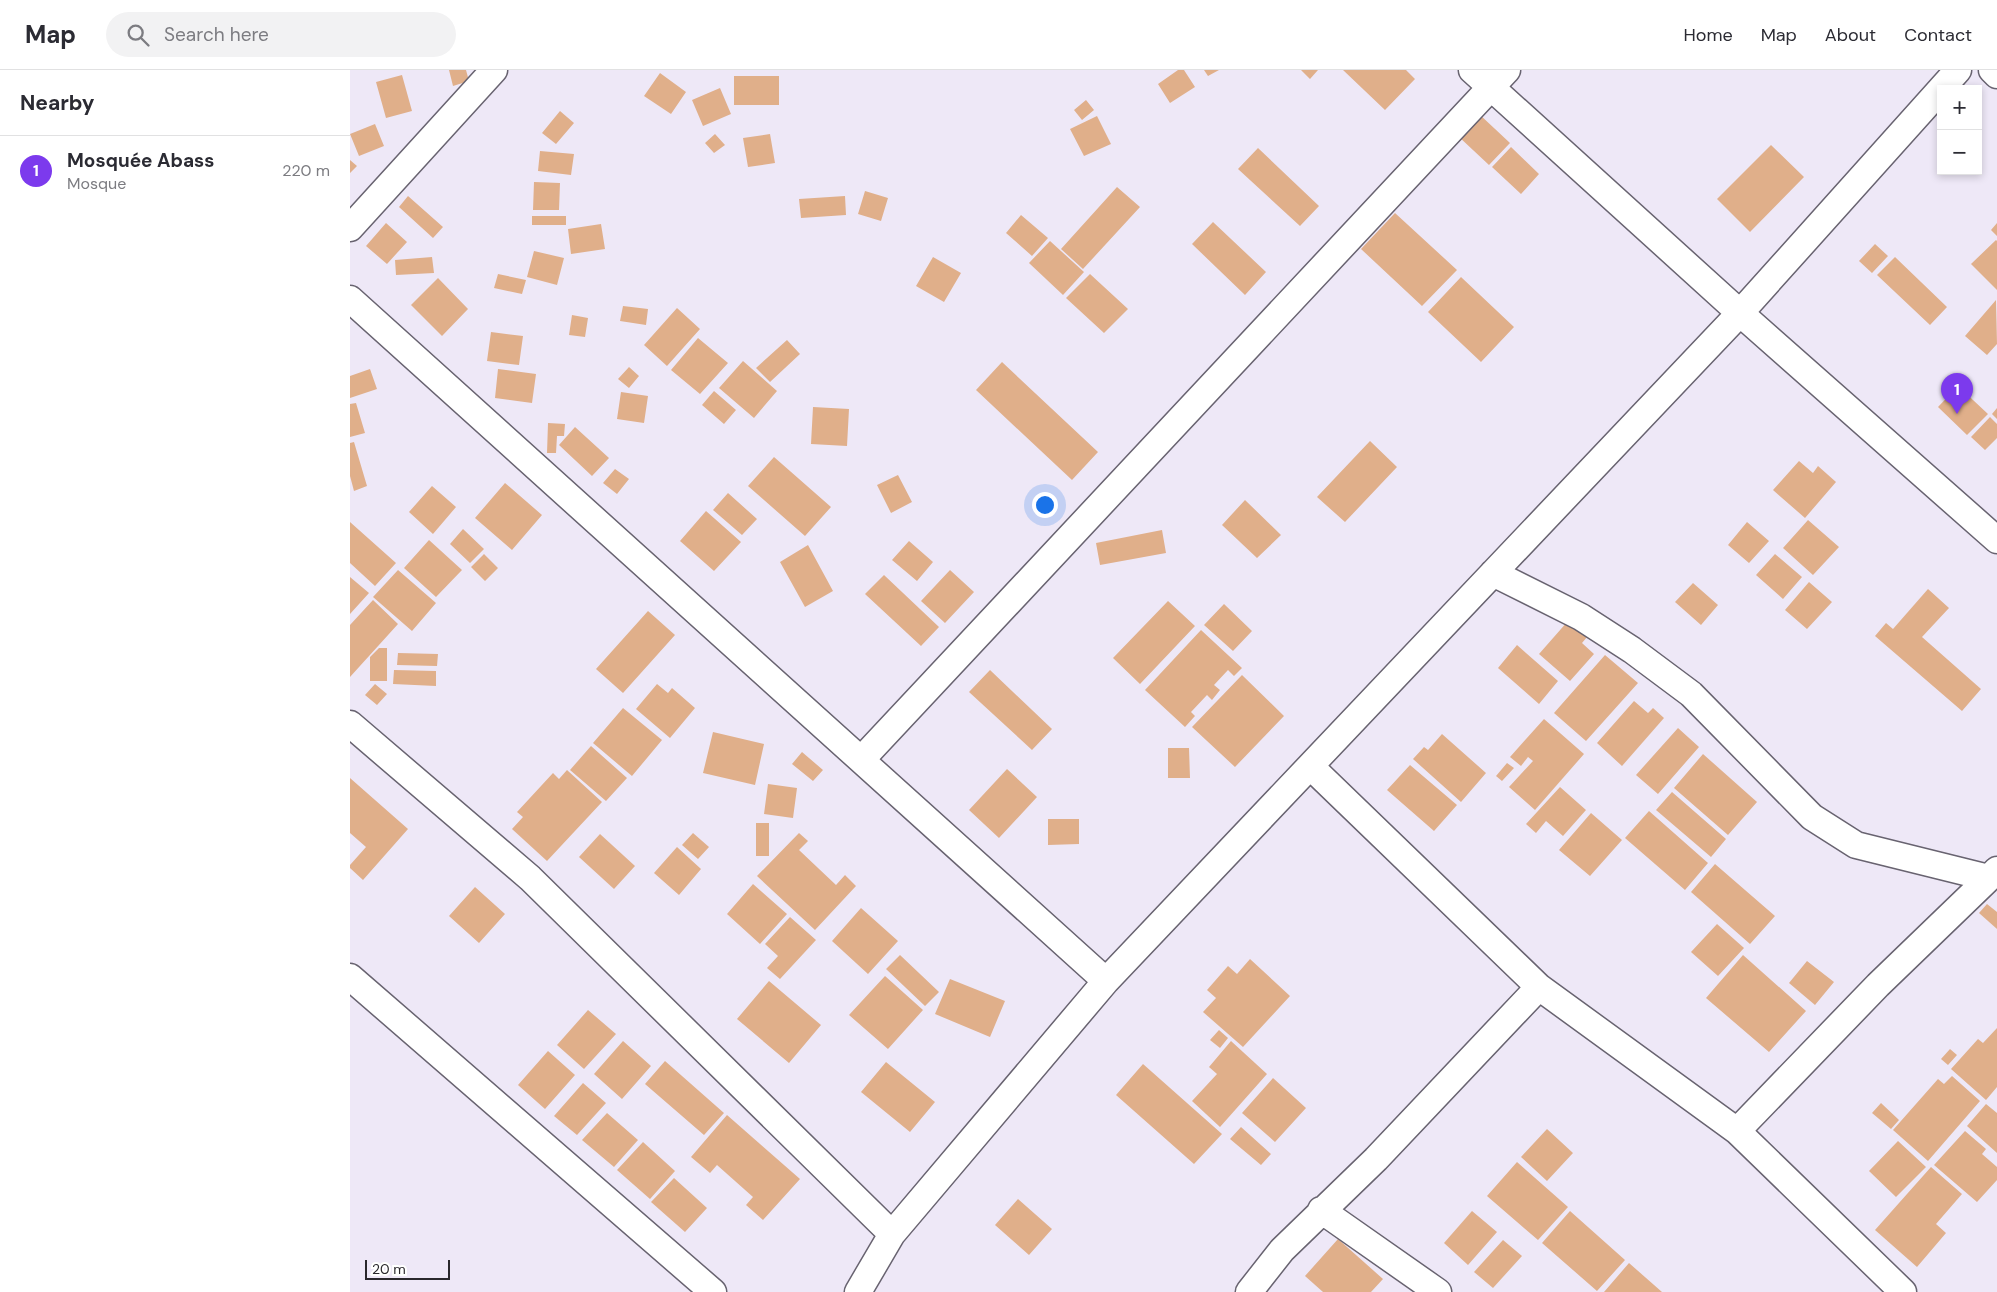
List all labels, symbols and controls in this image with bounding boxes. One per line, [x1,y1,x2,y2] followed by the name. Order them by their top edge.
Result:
[106,12,456,57] search box
[25,19,76,50] text: Map
[124,21,152,49] icon: search
[164,22,269,47] text: Search here
[1683,23,1733,47] text: Home
[1761,23,1797,47] text: Map
[1825,23,1876,47] text: About
[1904,23,1972,47] text: Contact
[1937,85,1982,175] map controls
[1937,85,1982,130] button: +
[20,89,94,117] text: Nearby
[1937,130,1982,175] button: −
[67,148,214,173] text: Mosquée Abass
[33,160,39,181] text: 1
[282,160,330,181] text: 220 m
[67,173,126,194] text: Mosque
[1941,373,1973,414] pin: 1
[1032,492,1058,518] your location
[365,1257,450,1280] scale bar
[372,1260,406,1278] text: 20 m

